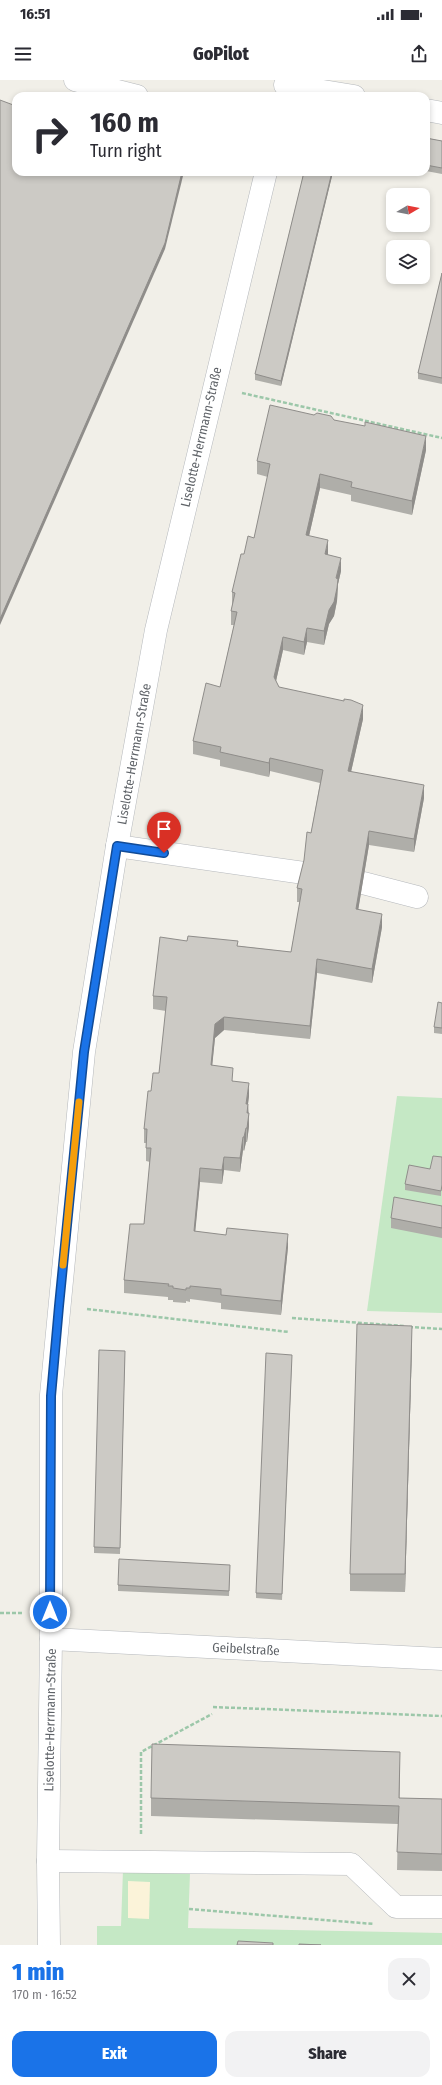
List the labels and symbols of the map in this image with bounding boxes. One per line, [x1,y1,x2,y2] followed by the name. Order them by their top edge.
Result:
[386,188,430,232] north arrow
[178,366,224,508] street label: Liselotte-Herrmann-Straße
[114,682,154,826] street label: Liselotte-Herrmann-Straße
[147,812,181,853] pin
[29,1591,71,1633] position arrow
[212,1640,280,1658] street label: Geibelstraße
[41,1648,59,1792] street label: Liselotte-Herrmann-Straße

